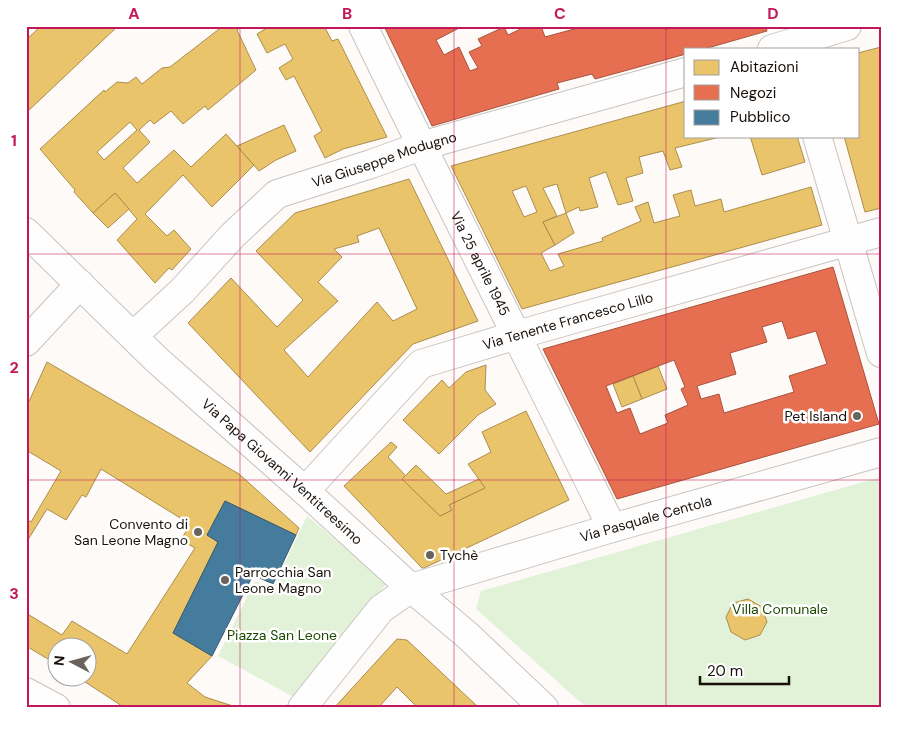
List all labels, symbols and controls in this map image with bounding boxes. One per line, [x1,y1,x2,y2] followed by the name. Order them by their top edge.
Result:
[128,3,140,24] text: A
[342,3,352,24] text: B
[554,3,566,24] text: C
[767,3,779,24] text: D
[684,48,860,138] legend
[730,57,799,77] text: Abitazioni
[730,83,776,103] text: Negozi
[730,107,791,127] text: Pubblico
[309,128,459,191] street label: Via Giuseppe Modugno
[11,130,17,151] text: 1
[447,208,514,319] street label: Via 25 aprile 1945
[480,288,655,354] street label: Via Tenente Francesco Lillo
[9,357,19,378] text: 2
[198,395,367,549] street label: Via Papa Giovanni Ventitreesimo
[785,407,847,425] place label: Pet Island
[851,410,863,422] marker: Pet Island
[578,491,714,546] street label: Via Pasquale Centola
[74,515,188,549] place label: Convento di San Leone Magno
[192,526,204,538] marker: Convento di San Leone Magno
[440,546,478,564] place label: Tychè
[424,549,436,561] marker: Tychè
[235,563,331,597] place label: Parrocchia San Leone Magno
[219,574,231,586] marker: Parrocchia San Leone Magno
[9,583,19,604] text: 3
[732,600,828,618] park label: Villa Comunale
[227,626,337,644] park label: Piazza San Leone
[48,636,98,686] north arrow
[700,654,788,686] scale bar
[50,655,69,667] text: N
[707,661,743,681] text: 20 m

